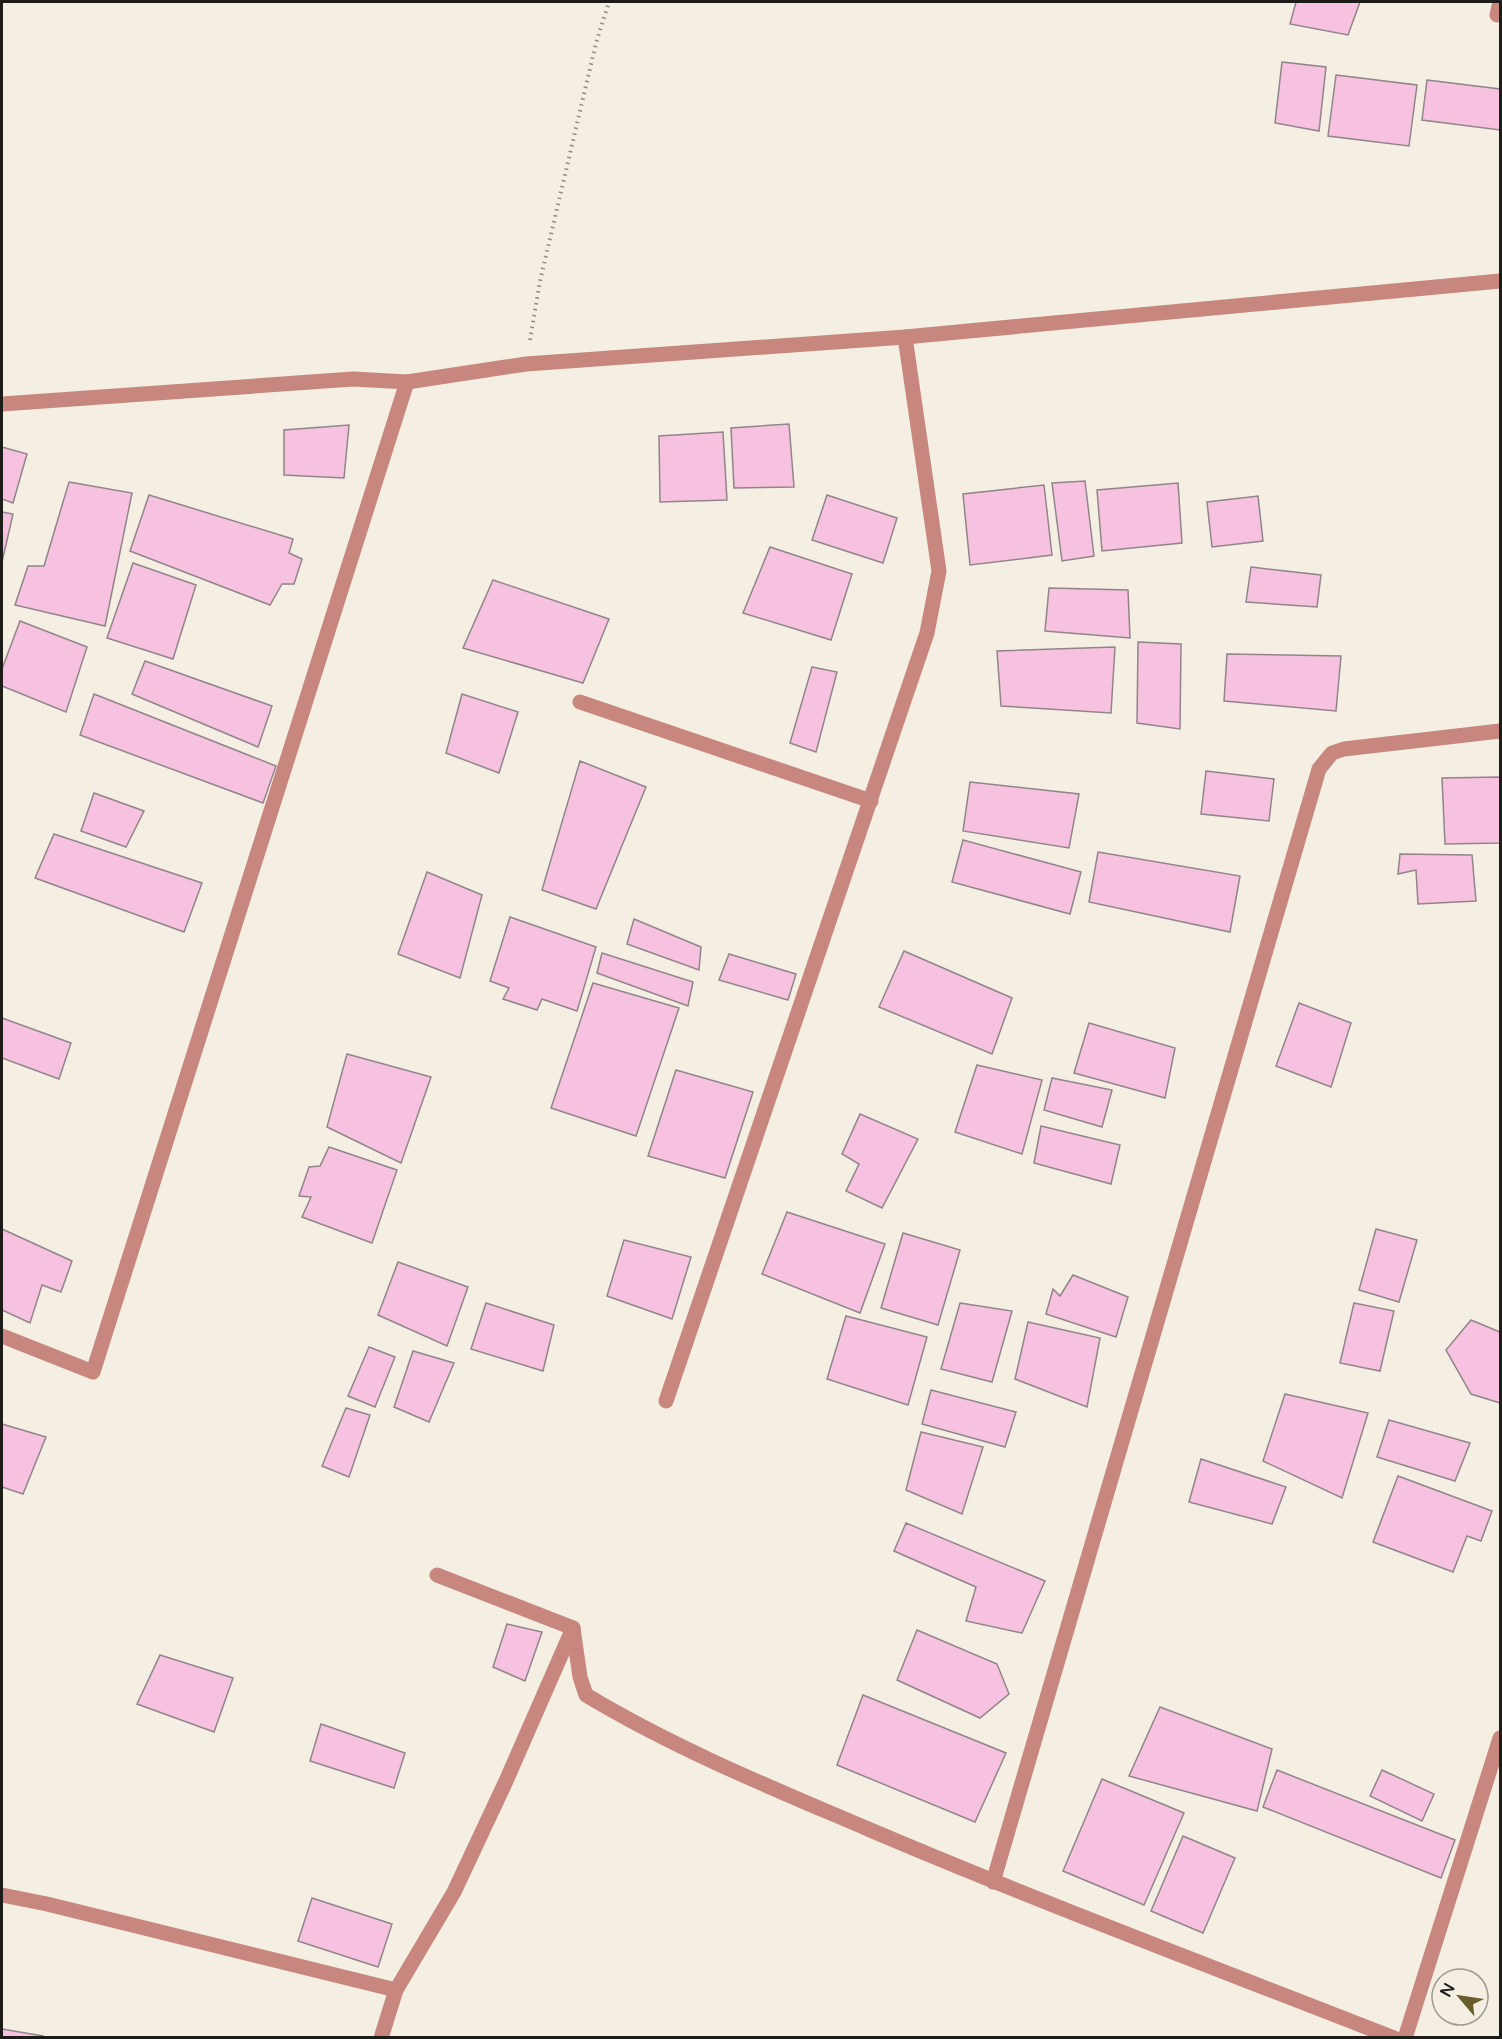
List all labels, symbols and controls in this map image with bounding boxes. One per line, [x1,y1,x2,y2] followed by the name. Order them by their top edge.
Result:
[1430,1967,1490,2027] north arrow
[1436,1980,1460,2001] text: N

